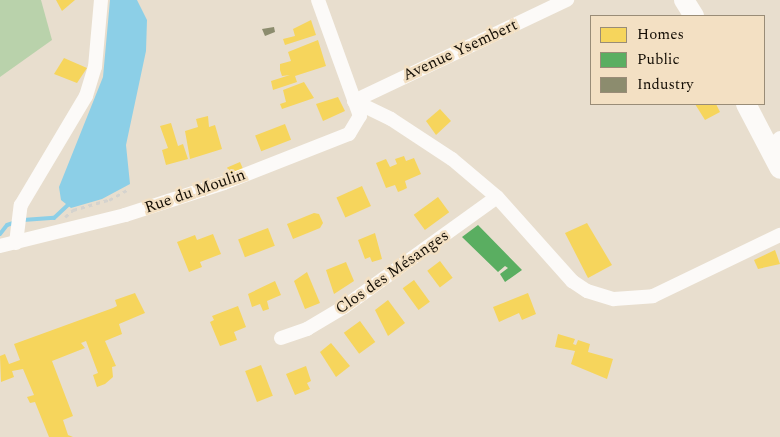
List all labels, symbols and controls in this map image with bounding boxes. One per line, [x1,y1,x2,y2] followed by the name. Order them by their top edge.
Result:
[400,15,520,85] street label: Avenue Ysembert
[590,15,765,105] legend
[637,23,684,46] text: Homes
[637,48,680,71] text: Public
[637,73,693,96] text: Industry
[142,165,248,217] street label: Rue du Moulin
[332,226,452,318] street label: Clos des Mésanges

